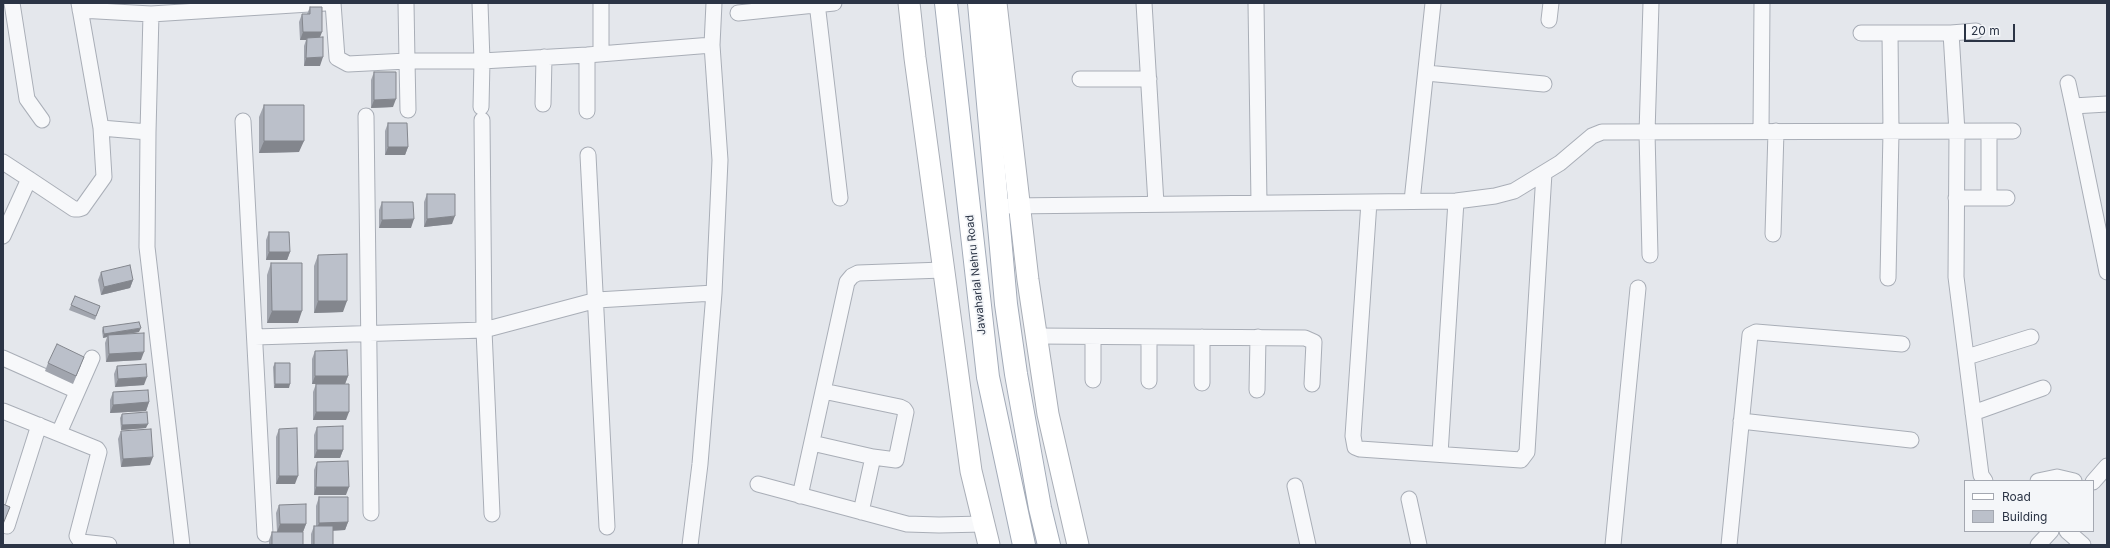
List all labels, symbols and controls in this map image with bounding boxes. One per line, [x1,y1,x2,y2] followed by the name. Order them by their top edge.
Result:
[1966,16,2017,42] scale bar
[1971,23,2000,38] text: 20 m
[963,214,989,336] street label: Jawaharlal Nehru Road
[1964,480,2094,532] legend
[2002,489,2031,504] text: Road
[2002,509,2047,524] text: Building

